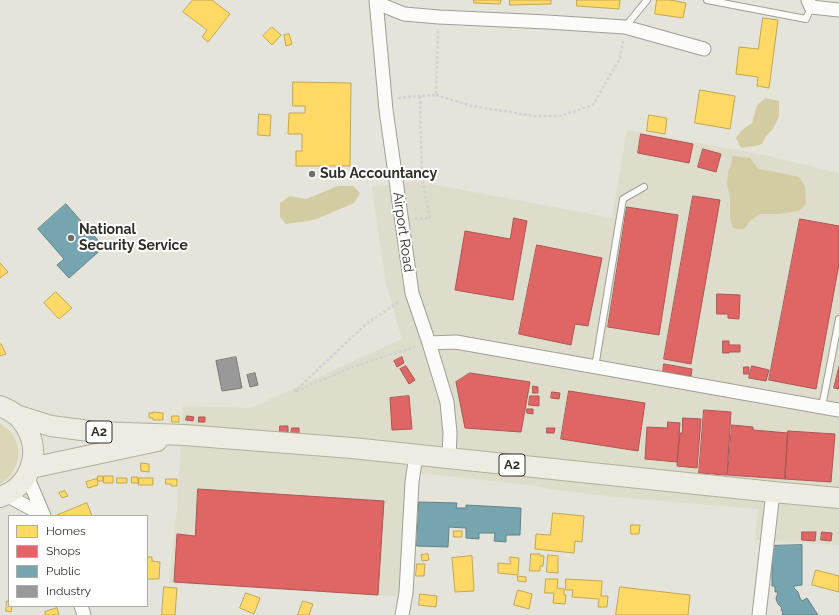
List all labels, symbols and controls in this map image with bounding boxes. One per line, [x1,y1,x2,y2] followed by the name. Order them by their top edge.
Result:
[320,166,437,182] place label: Sub Accountancy
[307,169,317,179] marker: Sub Accountancy
[389,191,417,273] street label: Airport Road
[79,222,188,254] place label: National Security Service
[66,233,76,243] marker: National Security Service
[86,421,112,443] road number: A2
[499,454,525,476] road number: A2
[8,515,148,607] legend
[46,524,86,538] text: Homes
[46,544,81,558] text: Shops
[46,564,80,578] text: Public
[46,584,91,598] text: Industry

